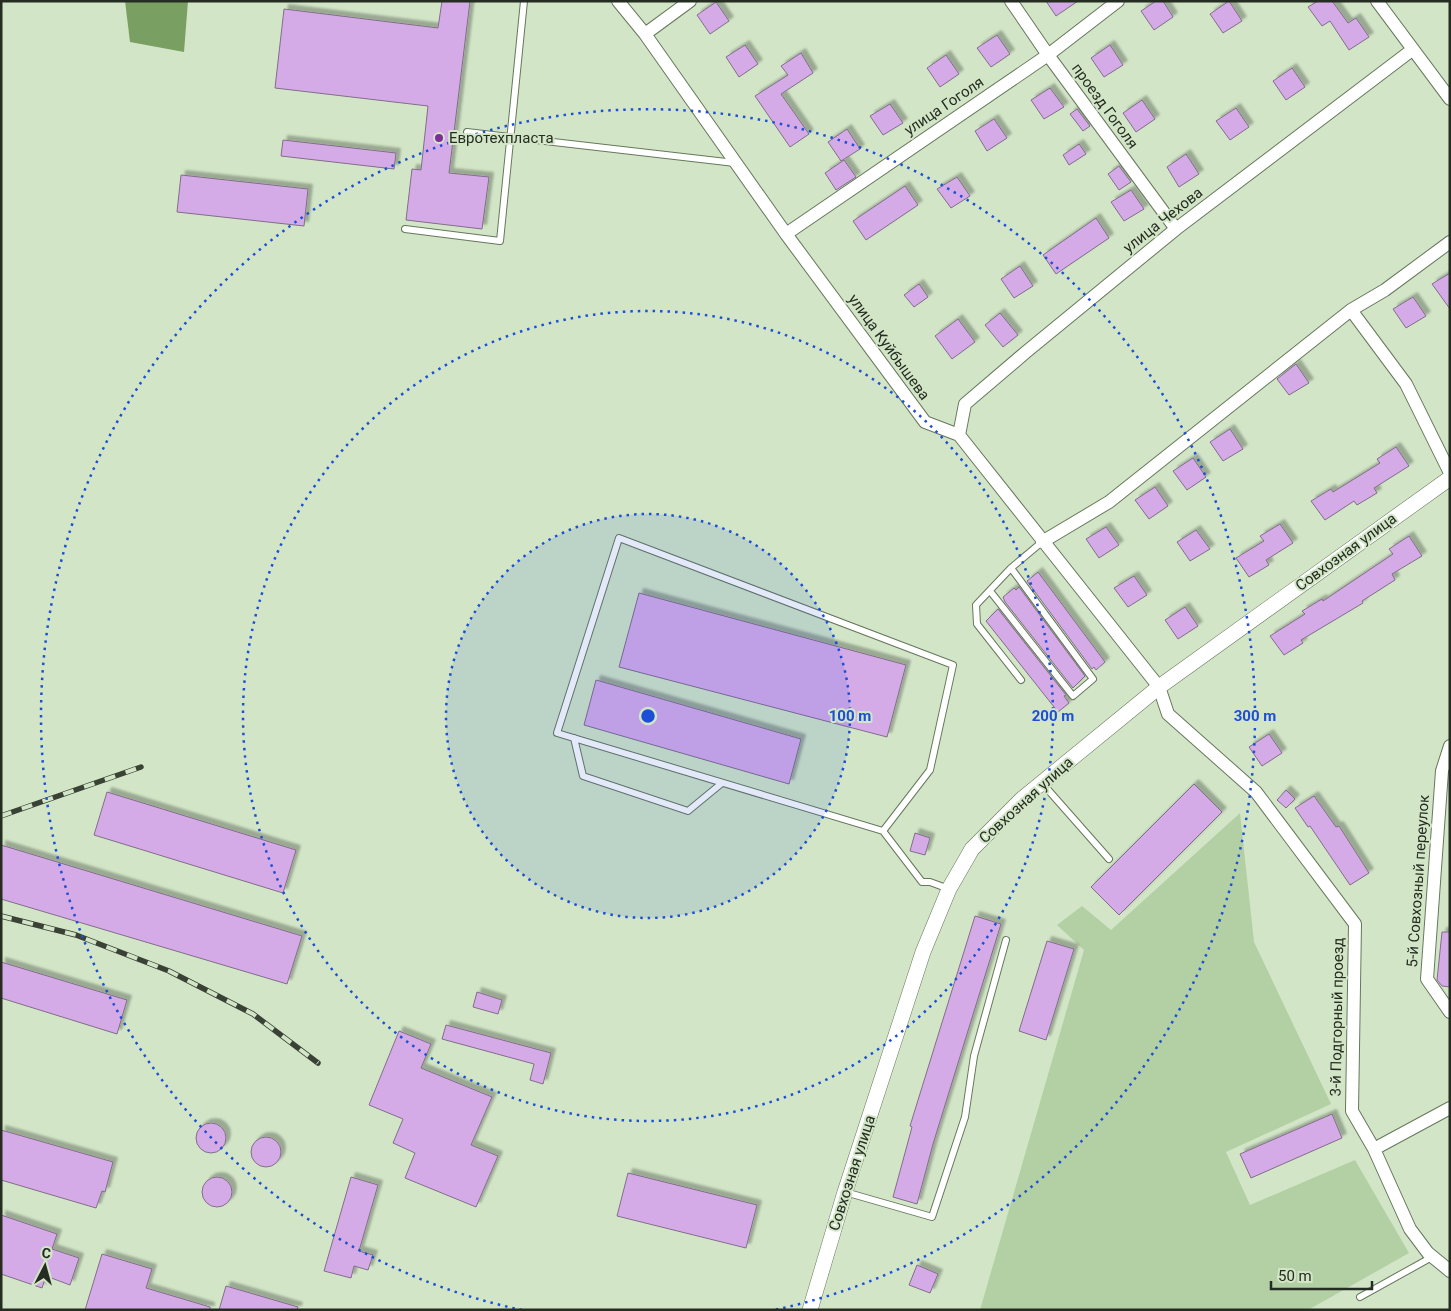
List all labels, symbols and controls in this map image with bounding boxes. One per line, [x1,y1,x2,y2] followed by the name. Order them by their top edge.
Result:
[1068,60,1142,152] street label: проезд Гоголя
[901,73,987,139] street label: улица Гоголя
[449,129,554,147] place label: Евротехпласта
[433,132,445,144] marker: Евротехпласта
[1120,183,1206,257] street label: улица Чехова
[844,290,934,404] street label: улица Куйбышева
[1292,509,1400,595] street label: Совхозная улица
[639,707,657,725] centre of rings
[829,707,871,725] text: 100 m
[1032,707,1074,725] text: 200 m
[1234,707,1276,725] text: 300 m
[975,753,1077,847] street label: Совхозная улица
[1403,794,1433,968] street label: 5-й Совхозный переулок
[1327,937,1347,1097] street label: 3-й Подгорный проезд
[825,1113,879,1233] street label: Совхозная улица
[20,1241,70,1291] north arrow
[41,1245,52,1262] text: С
[1271,1258,1372,1290] scale bar
[1278,1267,1312,1285] text: 50 m

